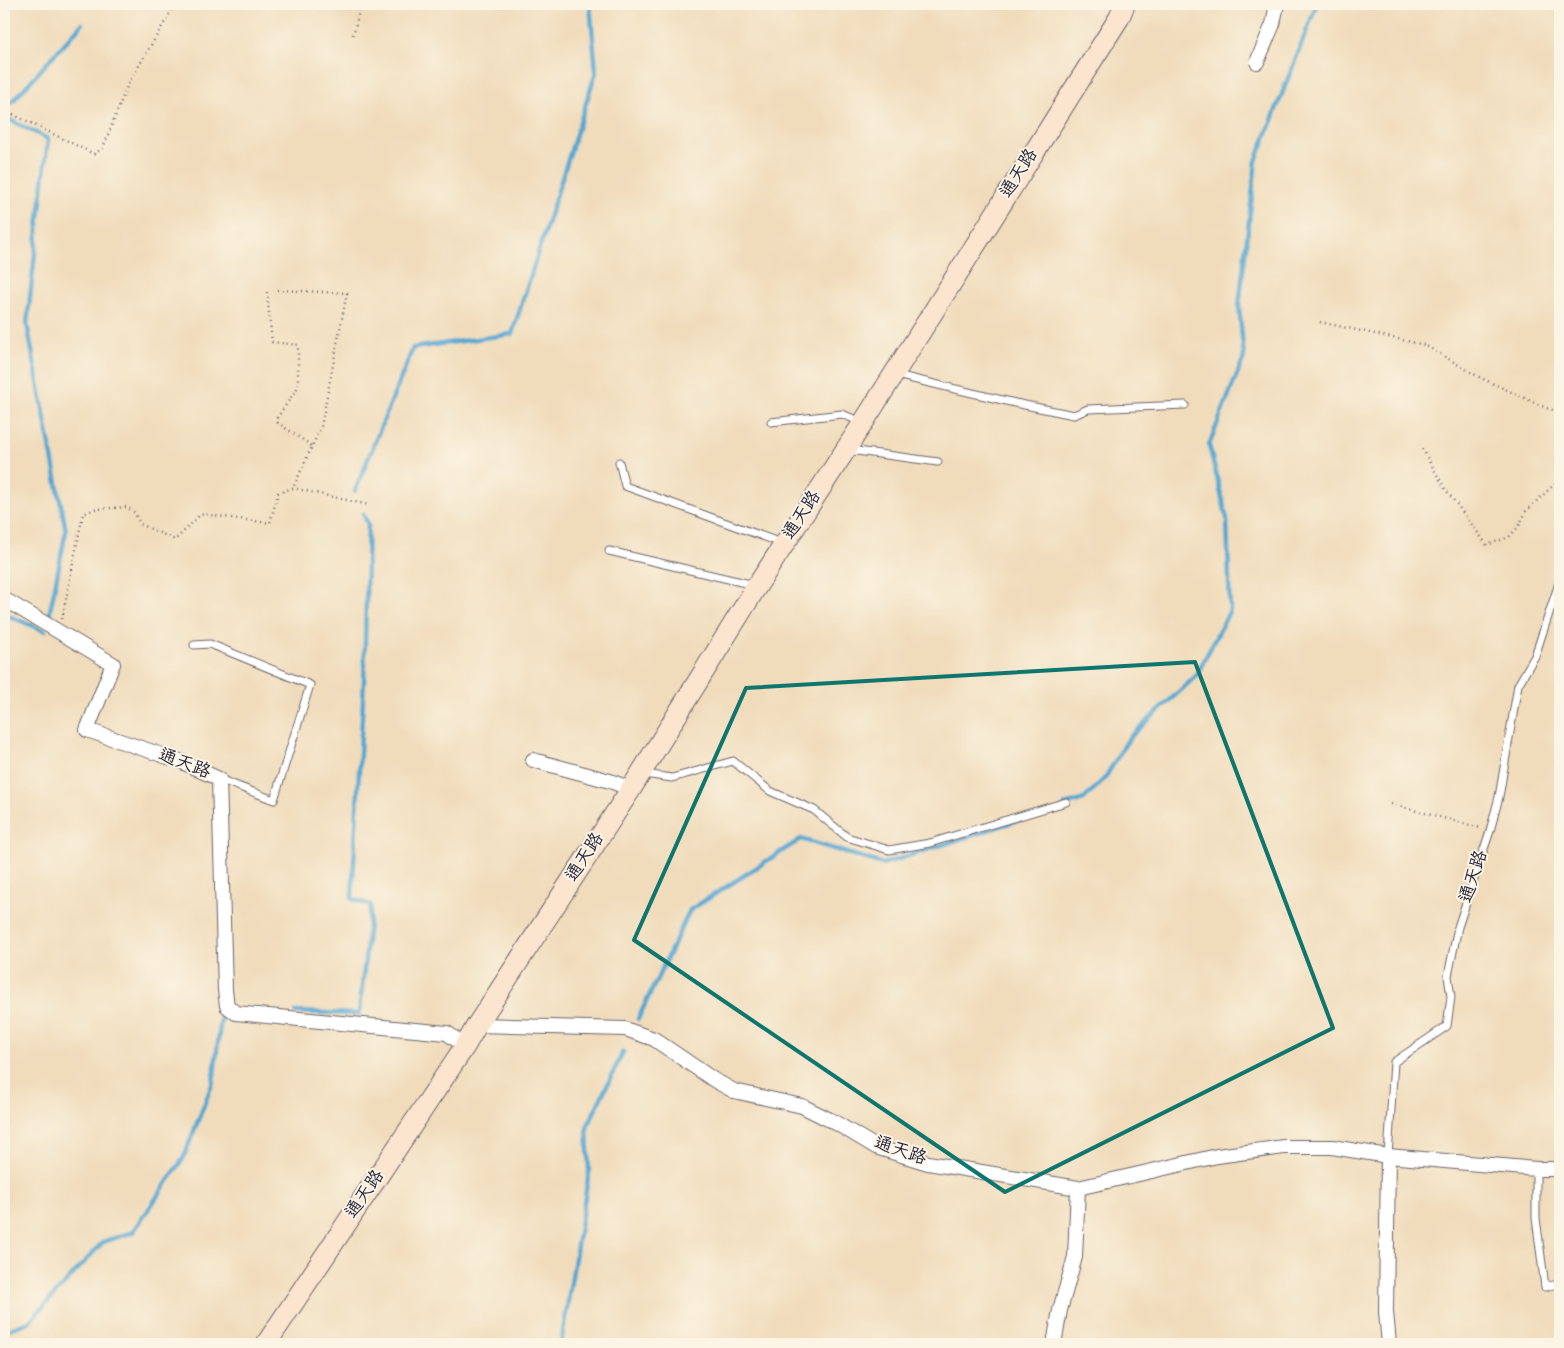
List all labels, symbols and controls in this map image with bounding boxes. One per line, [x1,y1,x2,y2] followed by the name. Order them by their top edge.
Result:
[996,145,1043,202] street label: 通天路
[779,487,827,544] street label: 通天路
[155,745,213,784] street label: 通天路
[562,829,610,886] street label: 通天路
[1456,848,1493,906] street label: 通天路
[871,1132,929,1171] street label: 通天路
[341,1166,390,1223] street label: 通天路

